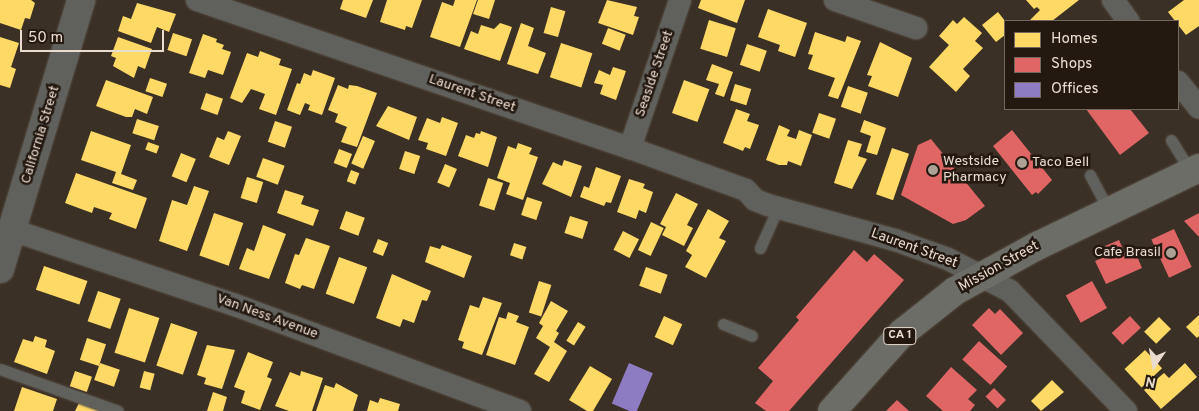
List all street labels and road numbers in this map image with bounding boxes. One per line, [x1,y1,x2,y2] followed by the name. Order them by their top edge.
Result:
[632,29,678,119] street label: Seaside Street
[426,71,518,117] street label: Laurent Street
[18,84,64,186] street label: California Street
[868,226,960,272] street label: Laurent Street
[956,238,1042,296] street label: Mission Street
[214,291,320,343] street label: Van Ness Avenue
[882,326,918,346] road number: CA 1

